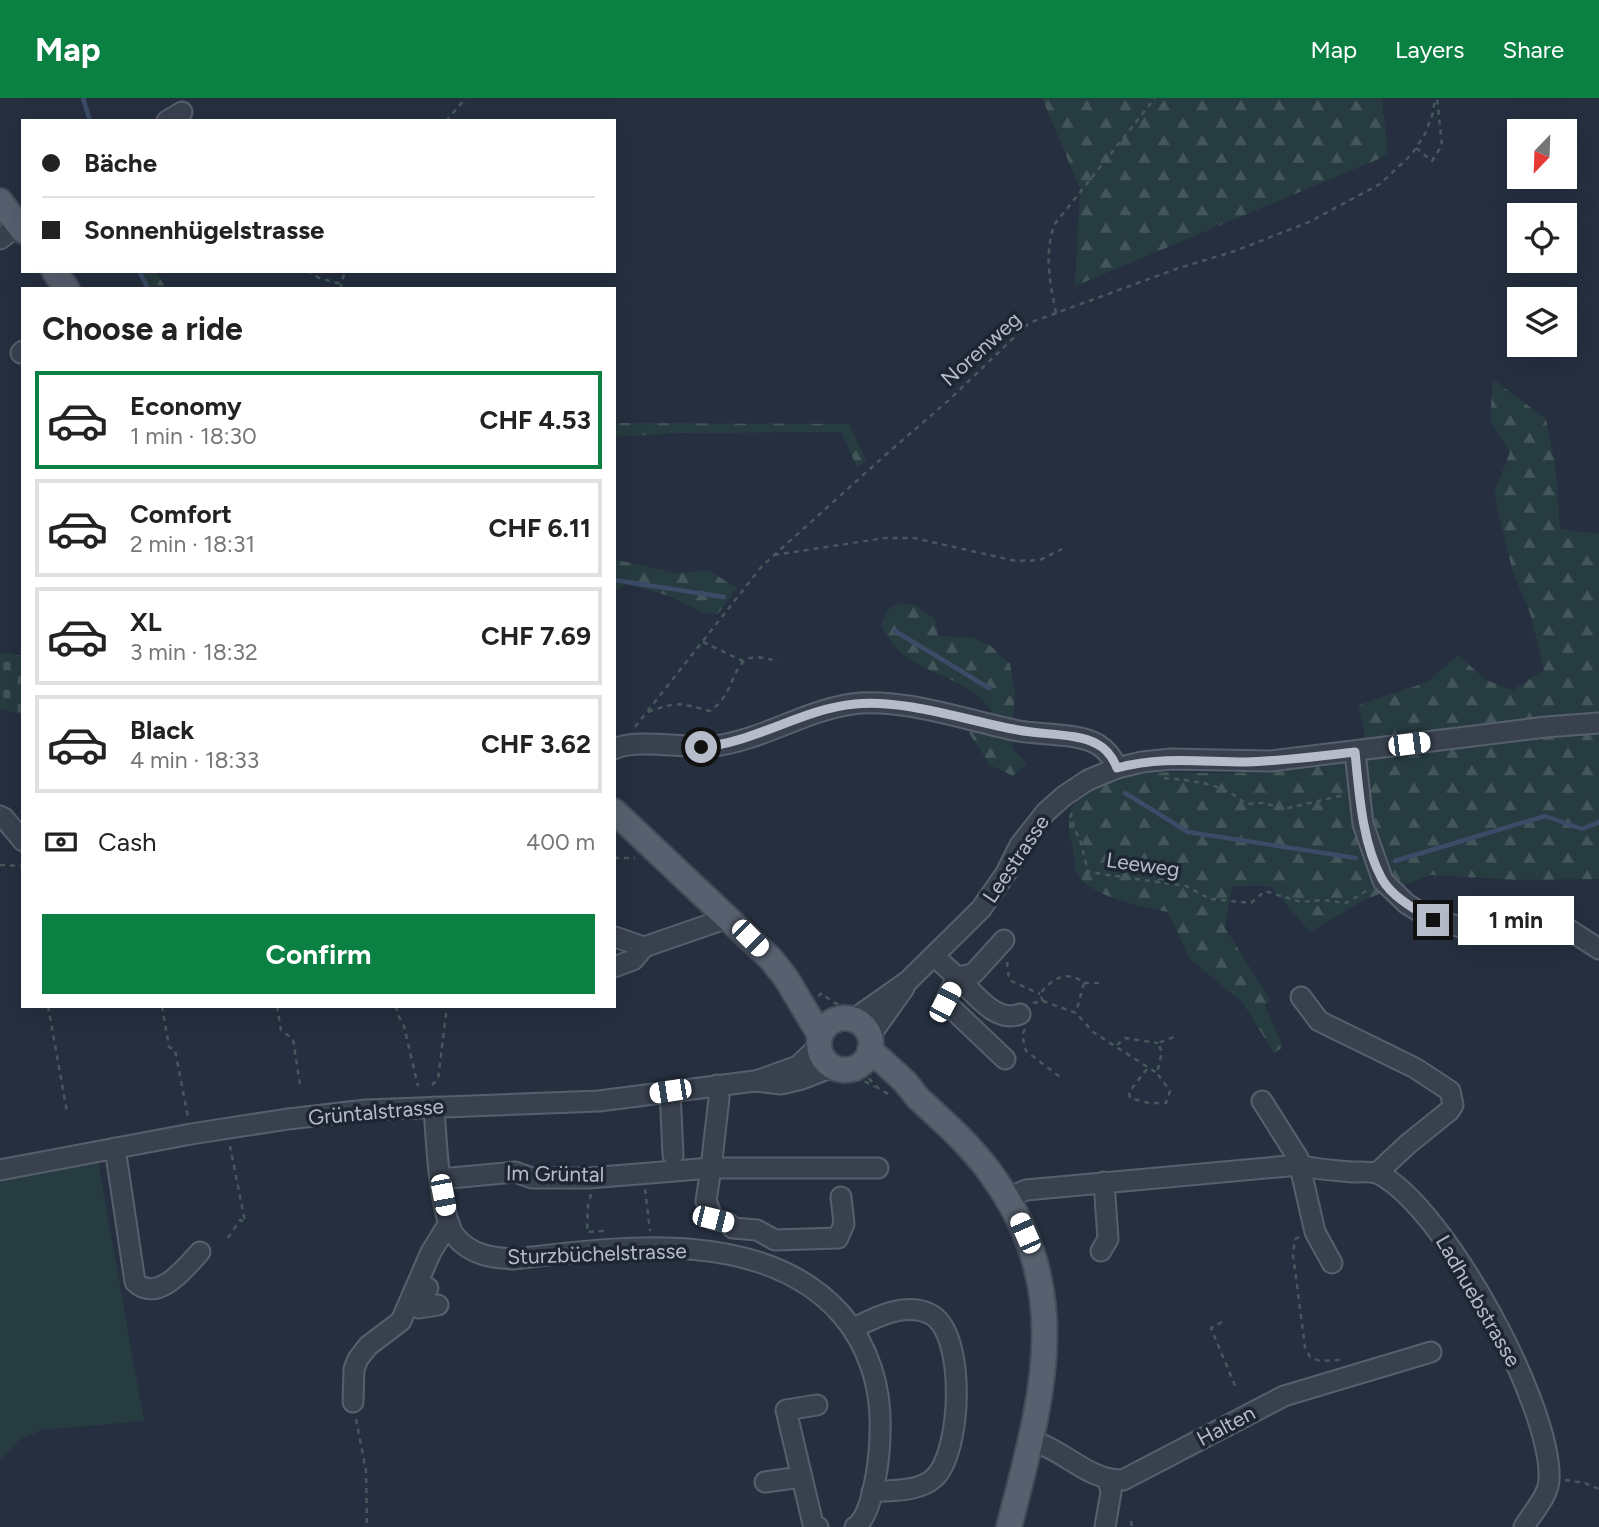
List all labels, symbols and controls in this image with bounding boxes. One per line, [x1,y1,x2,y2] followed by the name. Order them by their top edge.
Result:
[35,30,101,69] text: Map
[1310,35,1357,64] text: Map
[1395,35,1464,64] text: Layers
[1502,35,1564,64] text: Share
[1507,119,1577,189] north arrow
[1507,119,1577,357] map controls
[84,147,157,179] text: Bäche
[1507,203,1577,273] button: locate
[84,214,325,246] text: Sonnenhügelstrasse
[1507,287,1577,357] button: layers
[936,306,1026,391] street label: Norenweg
[42,310,243,348] text: Choose a ride
[46,389,109,452] icon: car
[130,390,242,422] text: Economy
[480,404,591,436] text: CHF 4.53
[130,422,257,450] text: 1 min · 18:30
[46,497,109,560] icon: car
[130,498,232,530] text: Comfort
[489,512,591,544] text: CHF 6.11
[130,530,255,558] text: 2 min · 18:31
[46,605,109,668] icon: car
[130,606,162,638] text: XL
[481,620,591,652] text: CHF 7.69
[130,638,258,666] text: 3 min · 18:32
[46,713,109,776] icon: car
[130,714,194,746] text: Black
[481,728,591,760] text: CHF 3.62
[685,731,717,763] route start
[1387,731,1432,757] car
[130,746,259,774] text: 4 min · 18:33
[977,810,1054,907] street label: Leestrasse
[42,823,80,861] icon: cash
[98,826,157,858] text: Cash
[526,828,595,856] text: 400 m
[1105,847,1181,882] street label: Leeweg
[1458,896,1573,944] callout: 1 min
[1417,904,1449,936] route end
[1489,906,1543,934] text: 1 min
[42,914,595,994] button: Confirm
[728,916,773,960] car
[926,979,965,1025] car
[648,1077,693,1105] car
[307,1093,445,1130] street label: Grüntalstrasse
[506,1160,604,1187] street label: Im Grüntal
[429,1172,458,1218] car
[691,1204,736,1234] car
[1007,1210,1044,1256] car
[1431,1231,1526,1371] street label: Ladhuebstrasse
[507,1238,687,1269] street label: Sturzbüchelstrasse
[1192,1400,1259,1451] street label: Halten

